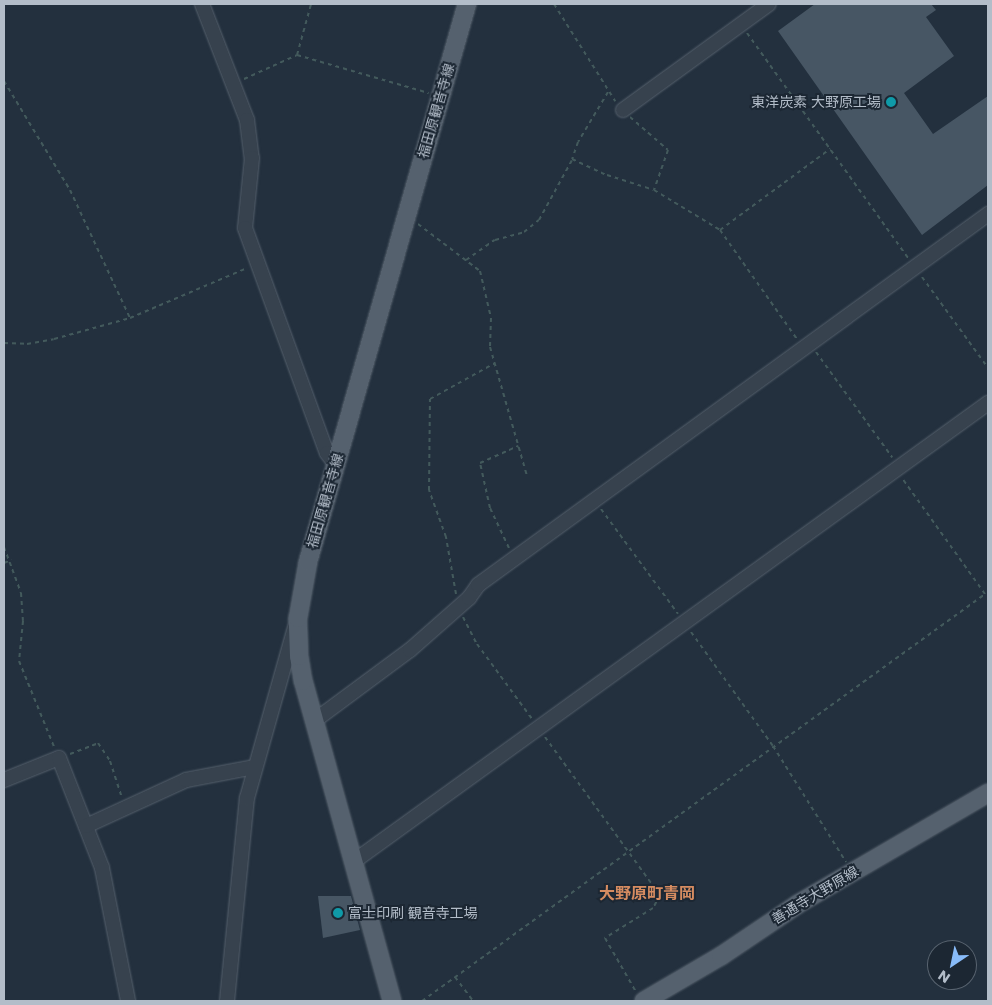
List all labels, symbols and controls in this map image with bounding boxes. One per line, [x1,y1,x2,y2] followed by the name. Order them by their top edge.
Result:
[414,62,458,160] street label: 福田原観音寺線
[751,94,881,110] place label: 東洋炭素 大野原工場
[885,96,897,108] marker: 東洋炭素 大野原工場
[303,452,347,550] street label: 福田原観音寺線
[769,863,861,927] street label: 善通寺大野原線
[599,884,695,904] district label: 大野原町青岡
[348,905,478,921] place label: 富士印刷 観音寺工場
[332,907,344,919] marker: 富士印刷 観音寺工場
[927,940,977,990] north arrow
[934,965,954,988] text: N

